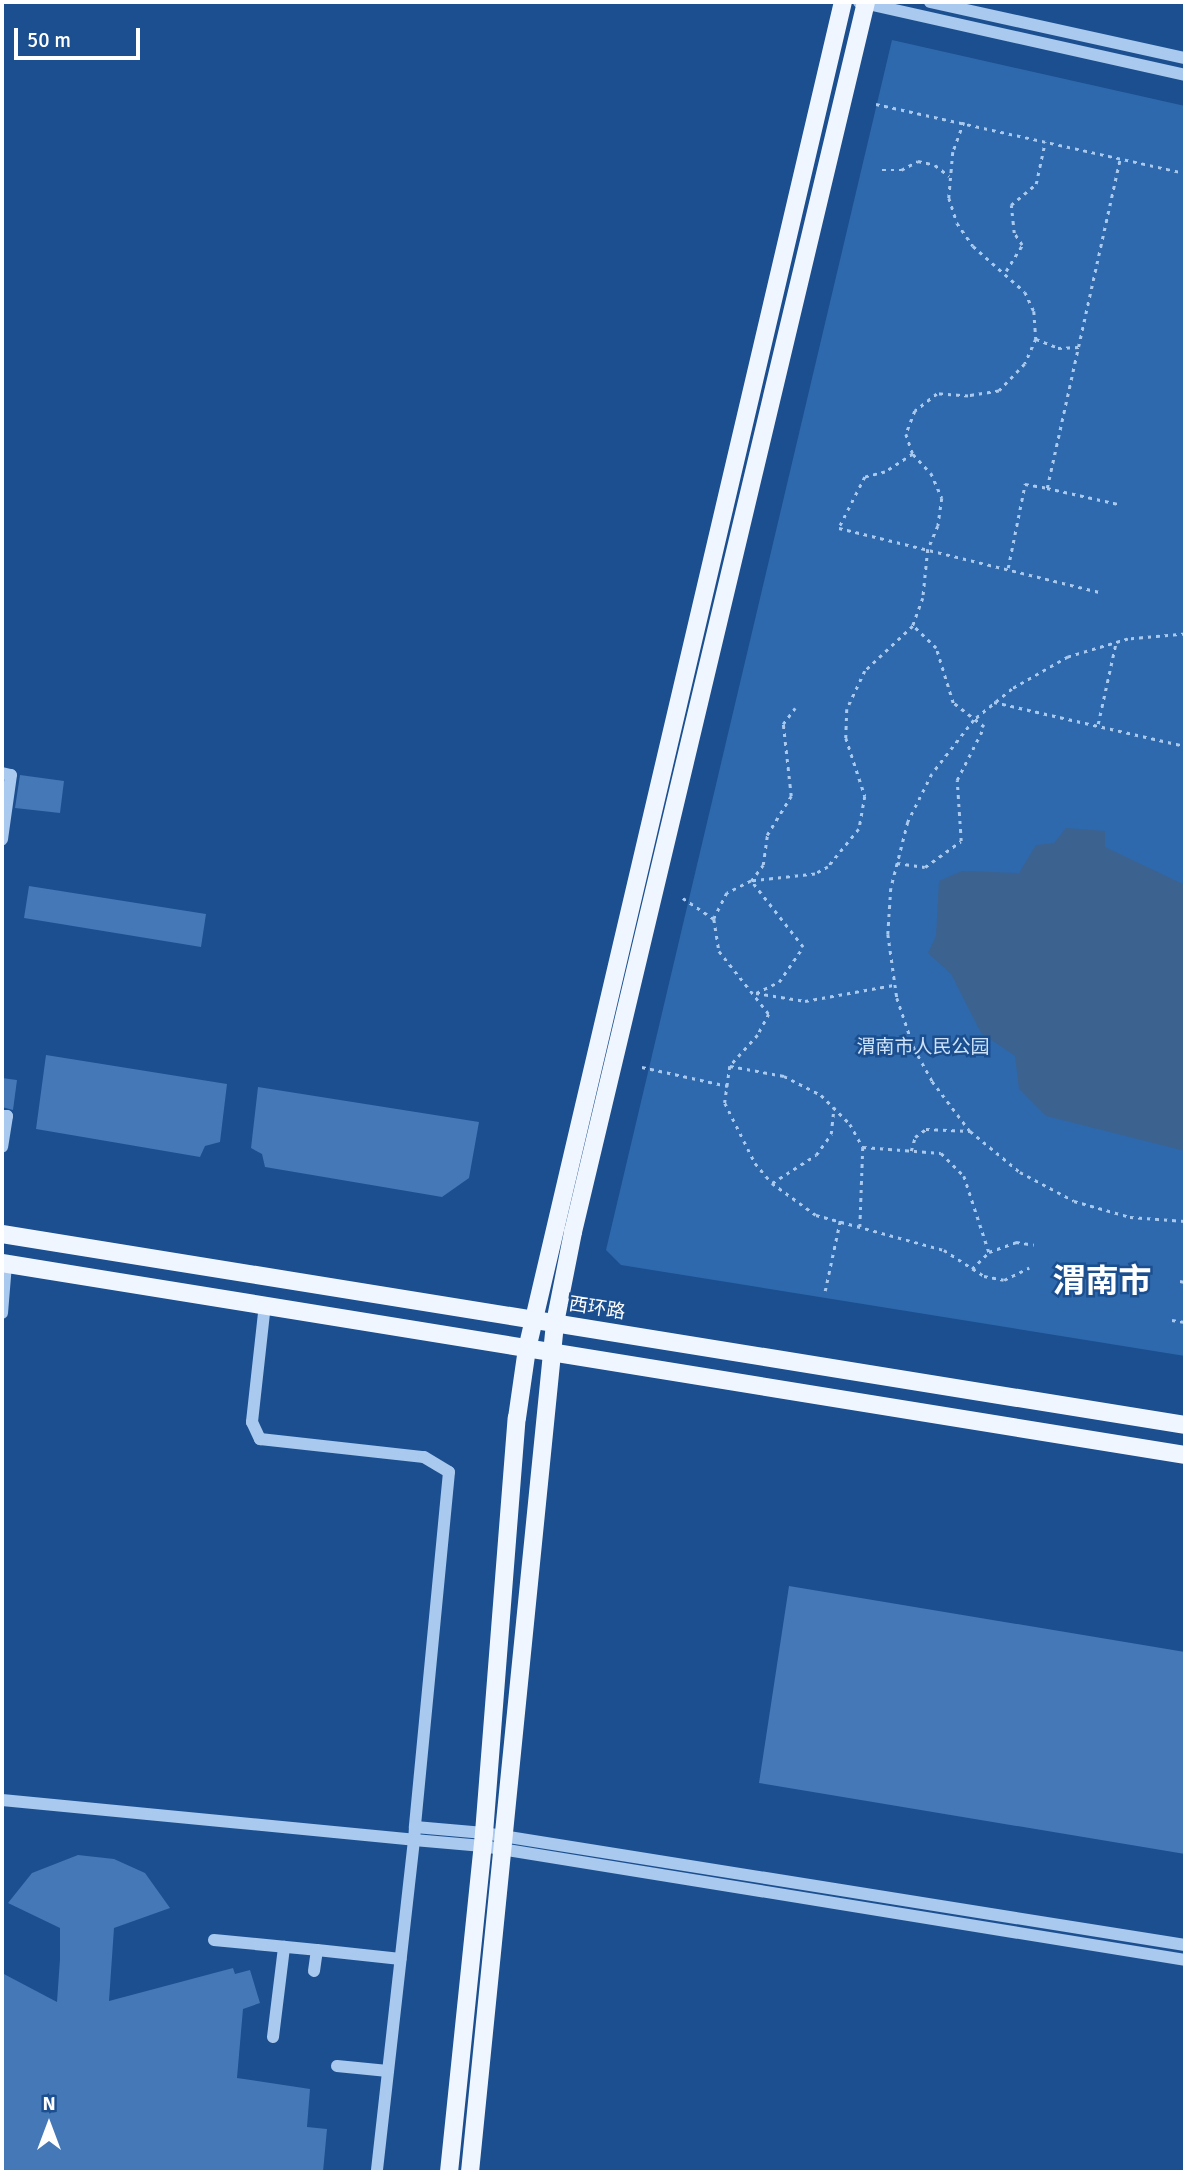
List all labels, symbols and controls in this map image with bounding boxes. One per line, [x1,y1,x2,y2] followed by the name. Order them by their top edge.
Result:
[18,14,144,58] scale bar
[27,27,71,53] text: 50 m
[857,1037,989,1059] park label: 渭南市人民公园
[1053,1262,1151,1302] district label: 渭南市
[567,1293,627,1325] street label: 西环路
[14,2090,84,2160] north arrow
[42,2092,56,2116] text: N

